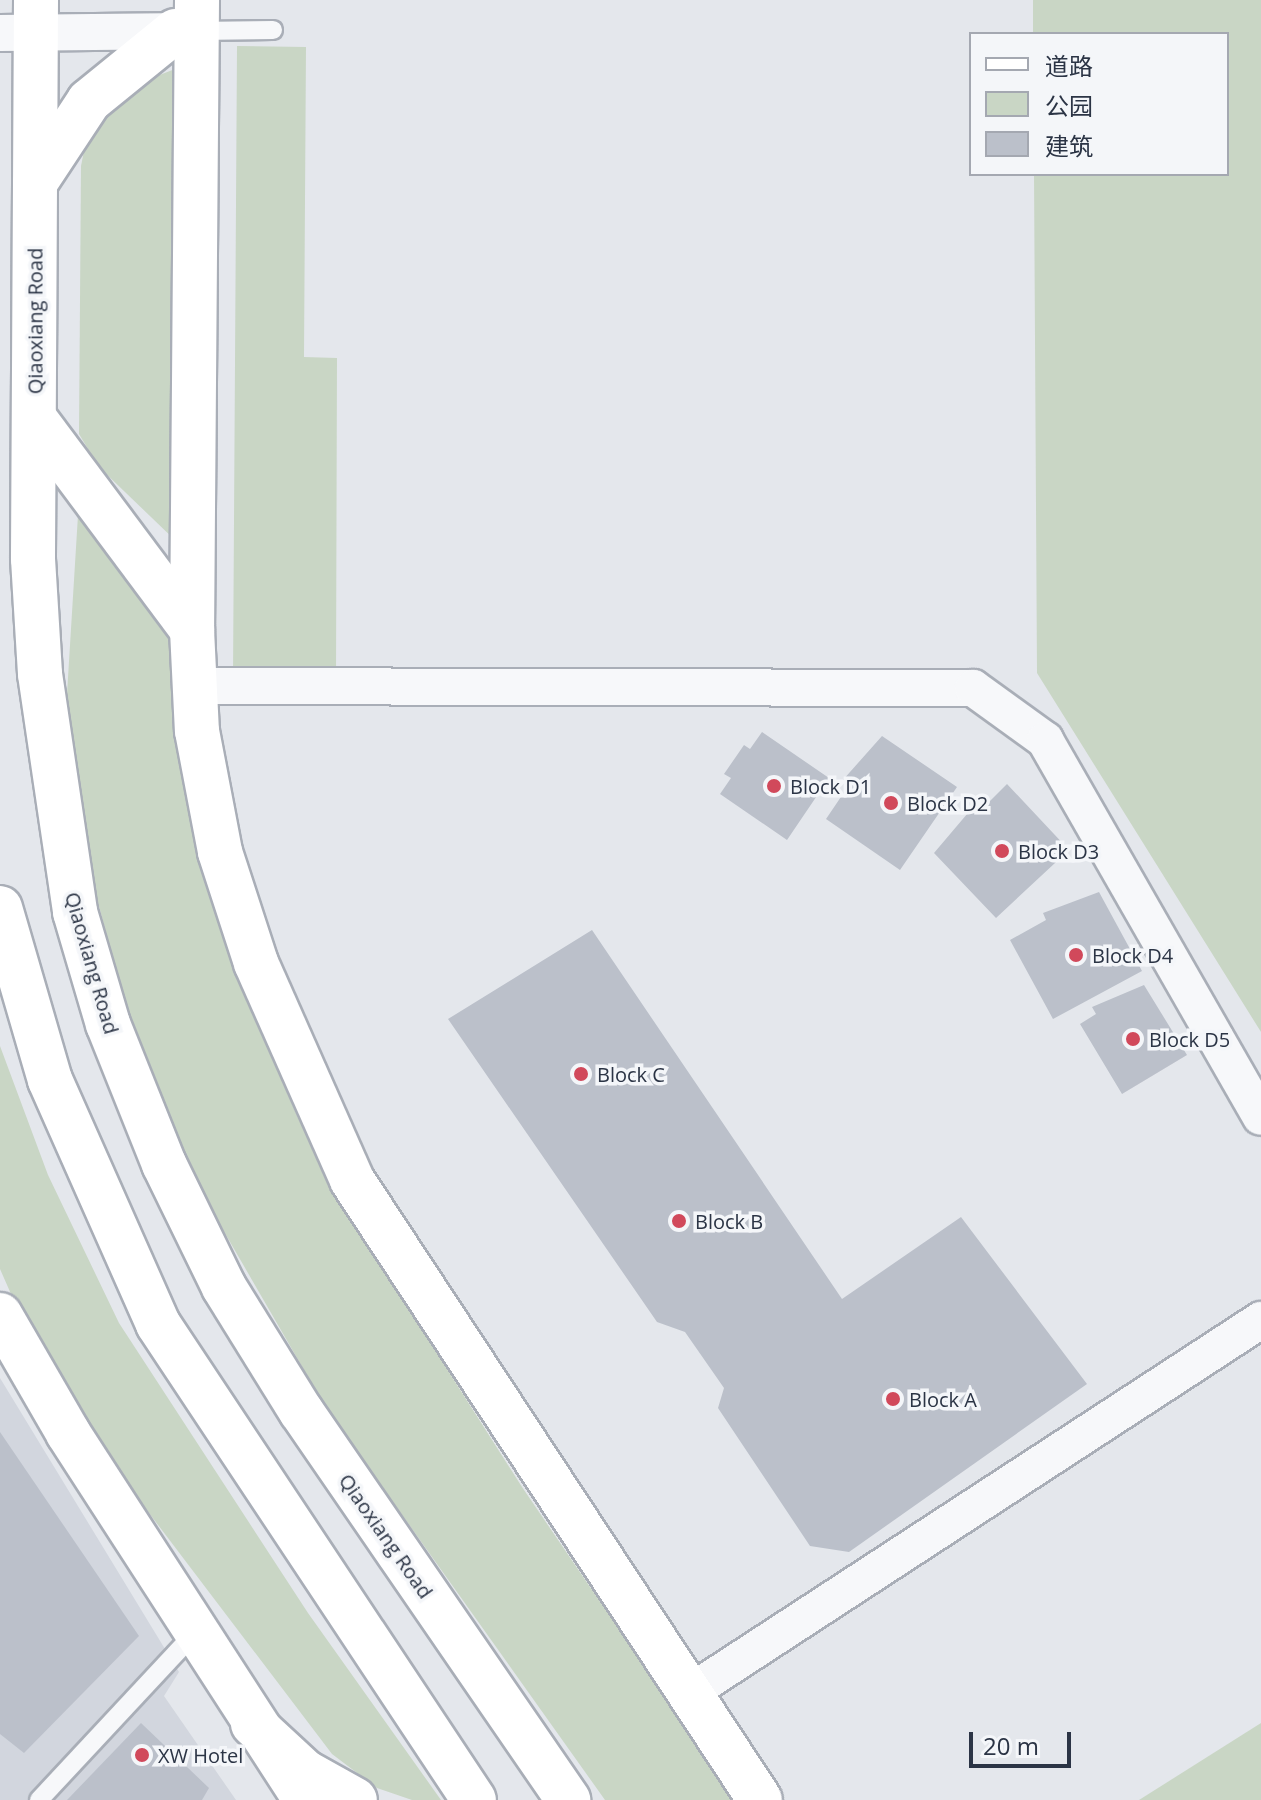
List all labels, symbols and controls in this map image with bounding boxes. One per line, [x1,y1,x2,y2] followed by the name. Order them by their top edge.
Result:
[969,32,1229,176] legend
[1045,49,1093,82] text: 道路
[1045,89,1093,122] text: 公园
[1045,129,1093,162] text: 建筑
[23,248,47,394] street label: Qiaoxiang Road
[790,774,871,798] place label: Block D1
[765,777,783,795] marker: Block D1
[907,791,988,815] place label: Block D2
[882,794,900,812] marker: Block D2
[1018,839,1099,863] place label: Block D3
[993,842,1011,860] marker: Block D3
[60,889,124,1037] street label: Qiaoxiang Road
[1092,943,1173,967] place label: Block D4
[1067,946,1085,964] marker: Block D4
[1149,1027,1230,1051] place label: Block D5
[1124,1030,1142,1048] marker: Block D5
[597,1062,665,1086] place label: Block C
[572,1065,590,1083] marker: Block C
[695,1209,763,1233] place label: Block B
[670,1212,688,1230] marker: Block B
[909,1387,977,1411] place label: Block A
[884,1390,902,1408] marker: Block A
[334,1469,438,1603] street label: Qiaoxiang Road
[973,1716,1075,1766] scale bar
[983,1729,1039,1762] text: 20 m
[158,1743,243,1767] place label: XW Hotel
[133,1746,151,1764] marker: XW Hotel

